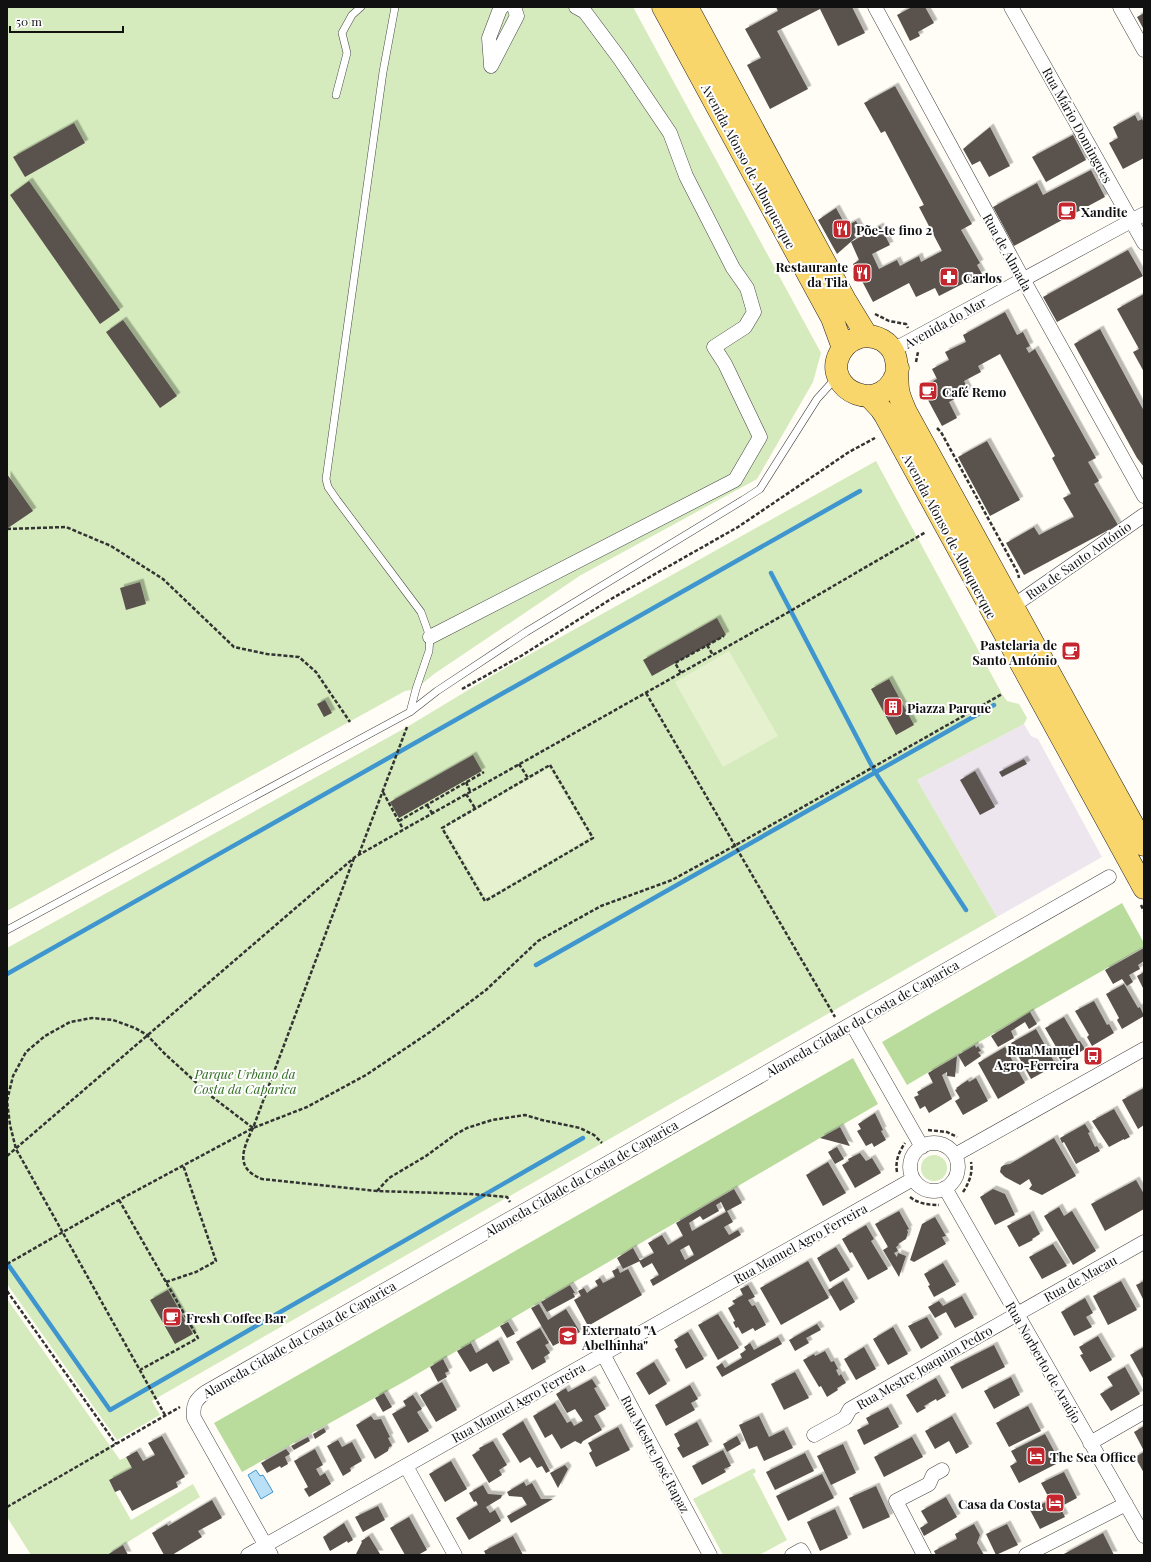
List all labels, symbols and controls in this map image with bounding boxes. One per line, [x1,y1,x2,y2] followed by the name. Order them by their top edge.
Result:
[10,8,123,34] scale bar
[16,13,42,29] text: 50 m
[1039,64,1117,186] street label: Rua Mário Domingues
[698,80,800,252] street label: Avenida Afonso de Albuquerque
[1056,200,1078,222] cafe icon: Xandite
[1081,203,1128,220] place label: Xandite
[980,210,1037,294] street label: Rua de Almada
[831,218,853,240] restaurant icon: Põe-te fino 2
[856,221,932,238] place label: Põe-te fino 2
[775,258,848,290] place label: Restaurante da Tila
[851,262,873,284] restaurant icon: Restaurante da Tila
[938,266,960,288] pharmacy icon: Carlos
[963,269,1002,286] place label: Carlos
[900,292,989,352] street label: Avenida do Mar
[917,380,939,402] cafe icon: Café Remo
[942,383,1006,400] place label: Café Remo
[899,450,1001,622] street label: Avenida Afonso de Albuquerque
[1022,517,1134,603] street label: Rua de Santo António
[972,636,1057,668] place label: Pastelaria de Santo António
[1060,640,1082,662] cafe icon: Pastelaria de Santo António
[882,696,904,718] building icon: Piazza Parque
[907,699,991,716] place label: Piazza Parque
[762,955,962,1081] street label: Alameda Cidade da Costa de Caparica
[993,1041,1079,1073] place label: Rua Manuel Agro-Ferreira
[1082,1045,1104,1067] bus stop icon: Rua Manuel Agro-Ferreira
[193,1065,297,1097] park label: Parque Urbano da Costa da Caparica
[481,1115,681,1241] street label: Alameda Cidade da Costa de Caparica
[730,1199,870,1287] street label: Rua Manuel Agro Ferreira
[1040,1251,1120,1305] street label: Rua de Macau
[199,1276,399,1402] street label: Alameda Cidade da Costa de Caparica
[1002,1298,1086,1426] street label: Rua Norberto de Araújo
[161,1306,183,1328] cafe icon: Fresh Coffee Bar
[186,1309,286,1326] place label: Fresh Coffee Bar
[581,1321,657,1353] place label: Externato "A Abelhinha"
[853,1321,995,1413] street label: Rua Mestre Joaquim Pedro
[557,1325,579,1347] school or university icon: Externato "A Abelhinha"
[448,1358,588,1446] street label: Rua Manuel Agro Ferreira
[618,1392,694,1516] street label: Rua Mestre José Rapaz
[1025,1445,1047,1467] hotel icon: The Sea Office
[1050,1448,1137,1465] place label: The Sea Office
[1044,1492,1066,1514] hotel icon: Casa da Costa
[958,1495,1041,1512] place label: Casa da Costa

